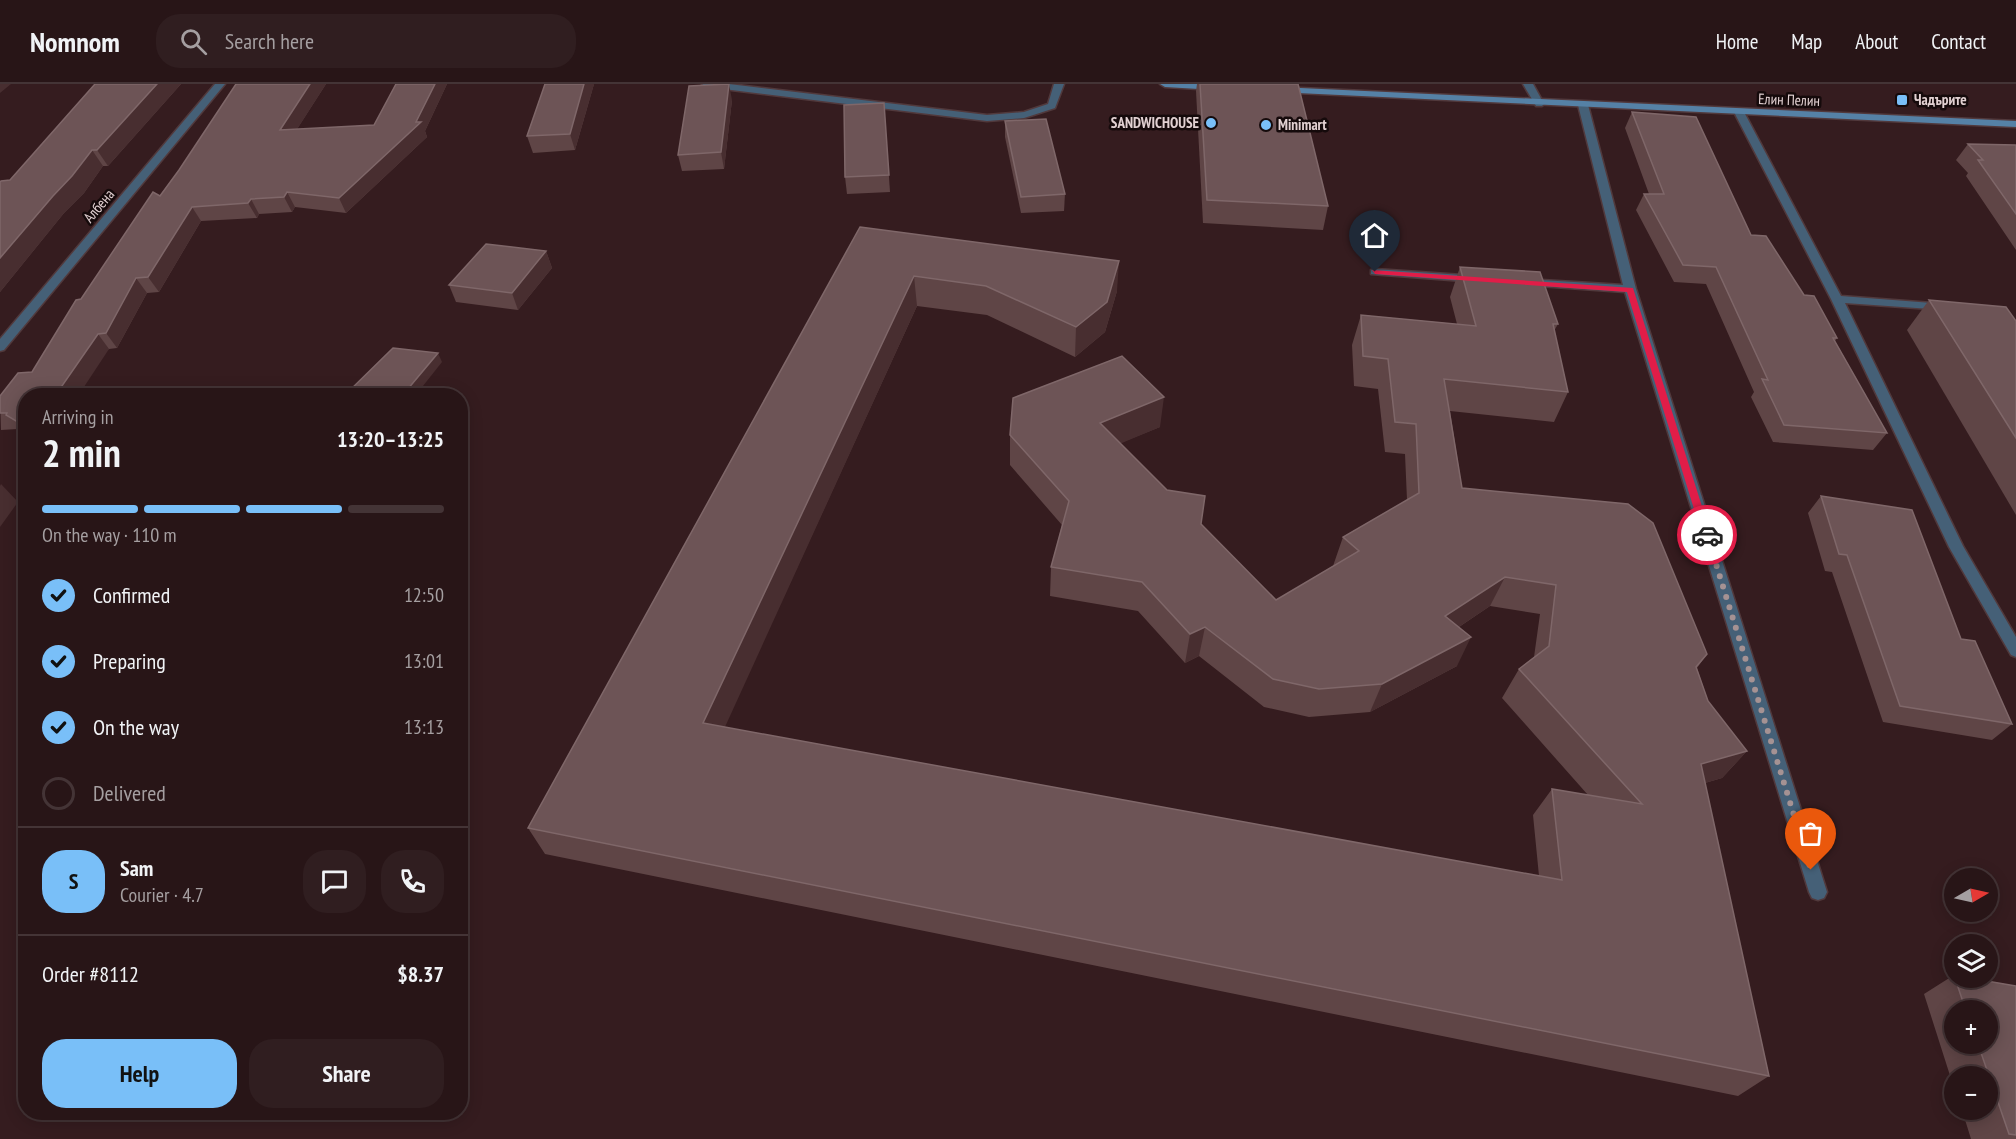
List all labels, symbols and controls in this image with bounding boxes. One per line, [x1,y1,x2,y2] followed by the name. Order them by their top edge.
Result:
[156,14,576,68] search box
[30,23,120,60] text: Nomnom
[177,25,210,58] icon: search
[225,27,314,55] text: Search here
[1716,28,1758,55] text: Home
[1791,28,1822,55] text: Map
[1855,28,1898,55] text: About
[1931,28,1986,55] text: Contact
[1758,89,1820,110] street label: Елин Пелин
[1914,90,1967,109] place label: Чадърите
[1895,93,1909,107] marker: Чадърите
[1111,113,1199,132] place label: SANDWICHOUSE
[1278,115,1327,134] place label: Minimart
[1204,116,1218,130] marker: SANDWICHOUSE
[1259,118,1273,132] marker: Minimart
[79,185,118,226] street label: Албена
[1349,210,1400,272] pin
[1358,219,1391,252] icon: home
[42,404,114,430] text: Arriving in
[337,425,444,453] text: 13:20–13:25
[42,427,121,478] text: 2 min
[1677,505,1737,565] courier
[1691,519,1724,552] icon: car
[42,522,177,548] text: On the way · 110 m
[42,579,75,612] icon: check
[93,581,170,609] text: Confirmed
[404,582,444,608] text: 12:50
[42,645,75,678] icon: check
[93,647,166,675] text: Preparing
[404,648,444,674] text: 13:01
[42,711,75,744] icon: check
[93,713,179,741] text: On the way
[404,714,444,740] text: 13:13
[93,779,166,807] text: Delivered
[1785,808,1836,870] pin
[1794,817,1827,850] icon: bag
[303,850,366,913] button: chat
[381,850,444,913] button: phone
[120,854,153,882] text: Sam
[69,867,78,895] text: S
[1944,868,1998,922] north arrow
[1944,868,1998,1120] map controls
[120,882,204,908] text: Courier · 4.7
[1944,934,1998,988] button: layers
[42,960,139,988] text: Order #8112
[397,960,444,988] text: $8.37
[1944,1000,1998,1054] button: +
[42,1039,237,1108] button: Help
[249,1039,444,1108] button: Share
[1944,1066,1998,1120] button: −

